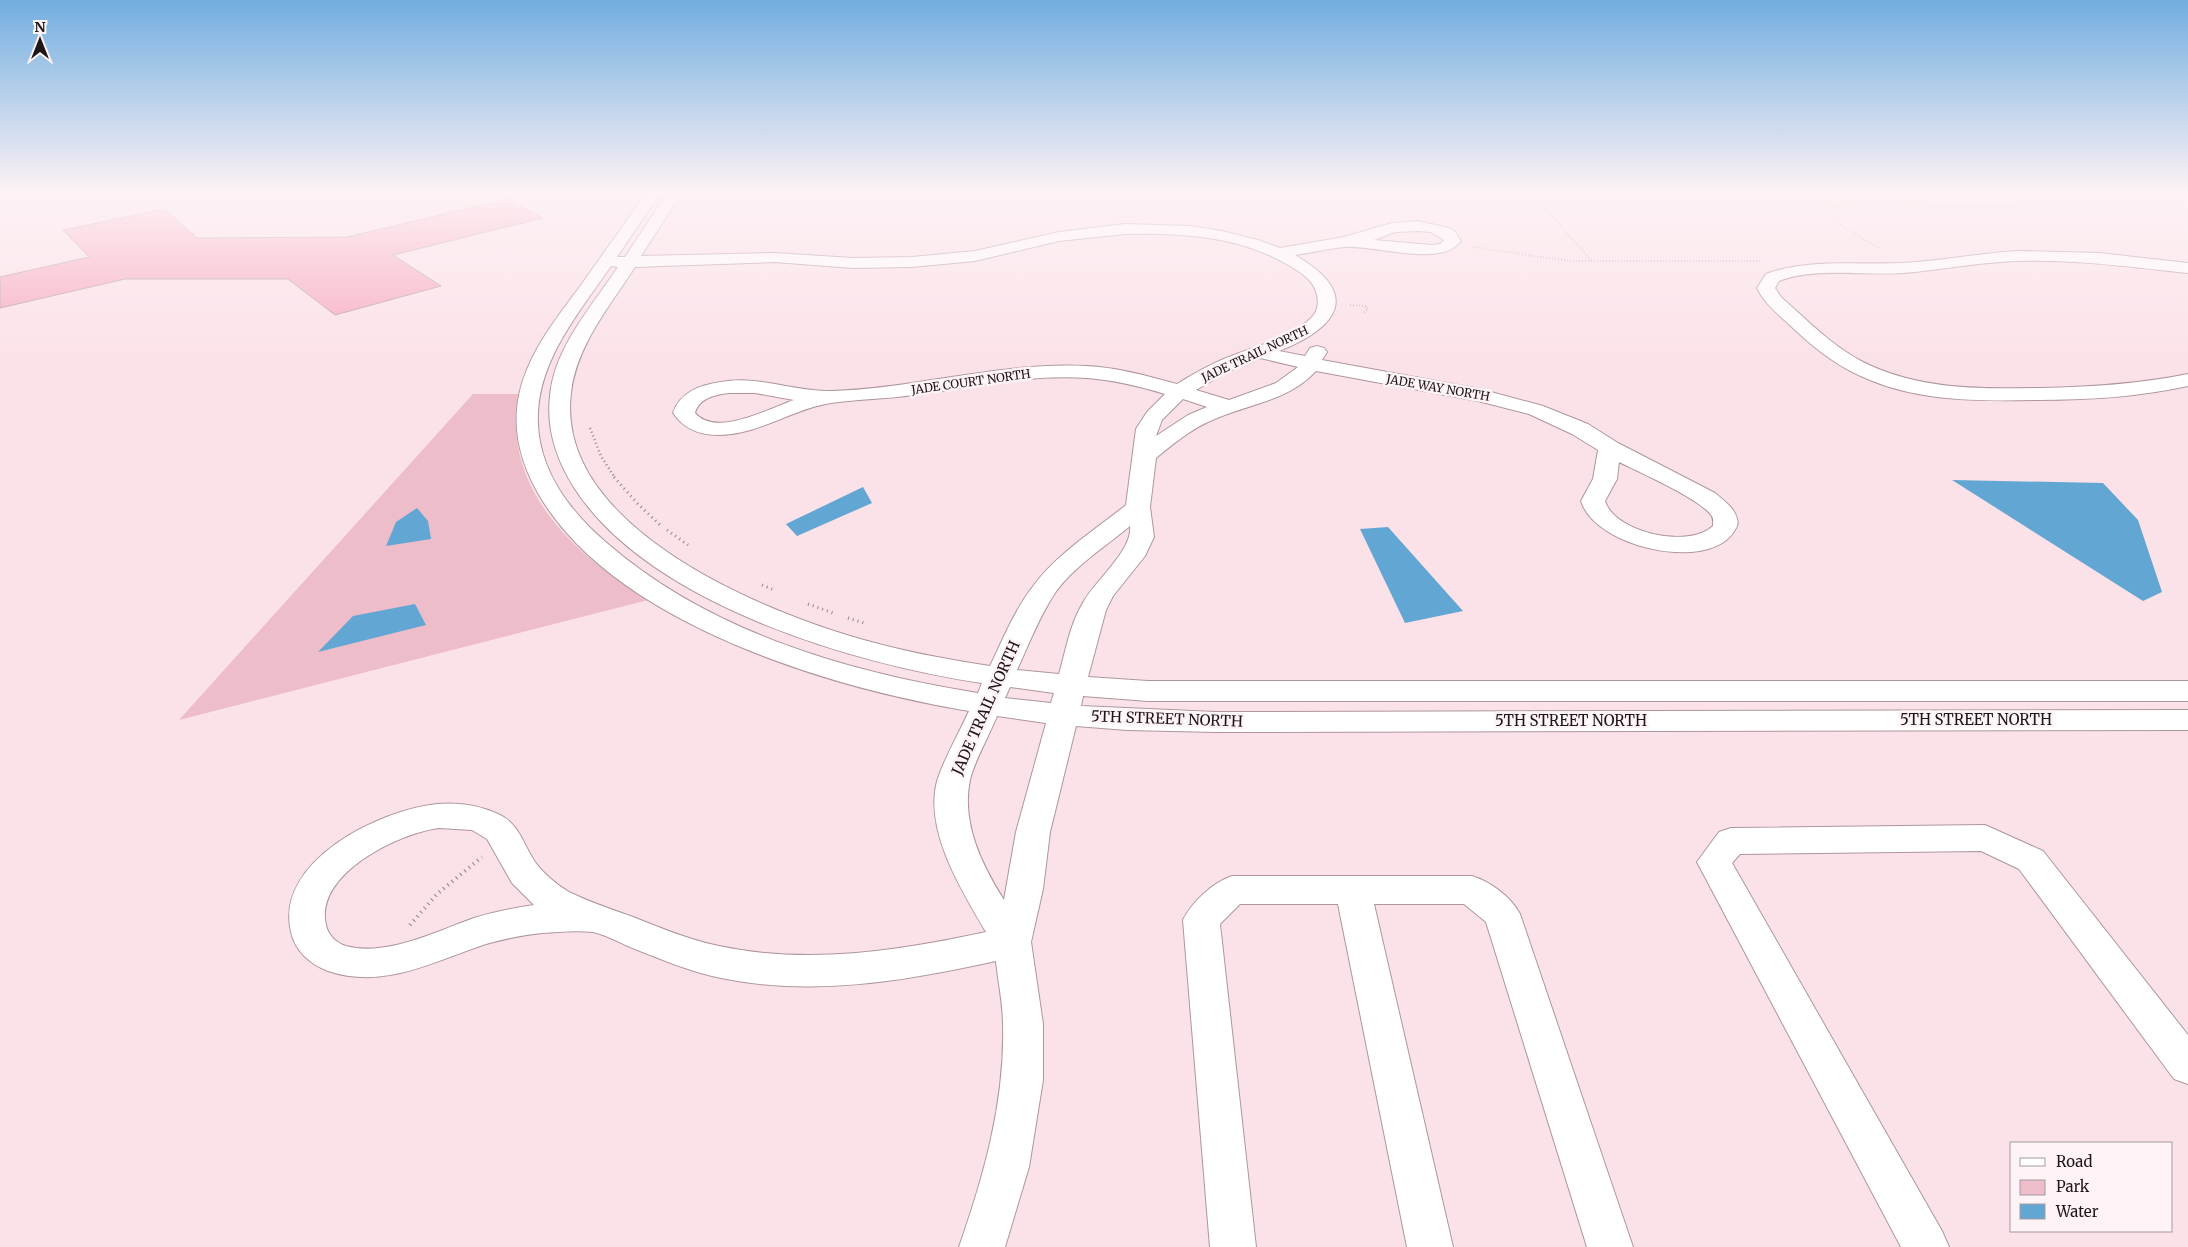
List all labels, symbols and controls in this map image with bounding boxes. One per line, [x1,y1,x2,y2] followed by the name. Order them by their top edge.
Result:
[15,15,65,65] north arrow
[34,18,46,36] text: N
[1198,322,1311,385] street label: JADE TRAIL NORTH
[909,366,1032,397] street label: JADE COURT NORTH
[1384,371,1491,404] street label: JADE WAY NORTH
[947,638,1024,779] street label: JADE TRAIL NORTH
[1091,706,1243,731] street label: 5TH STREET NORTH
[1900,710,2052,729] street label: 5TH STREET NORTH
[1495,711,1647,730] street label: 5TH STREET NORTH
[2010,1142,2173,1232] legend
[2056,1152,2092,1171] text: Road
[2056,1177,2090,1196] text: Park
[2055,1202,2099,1221] text: Water

